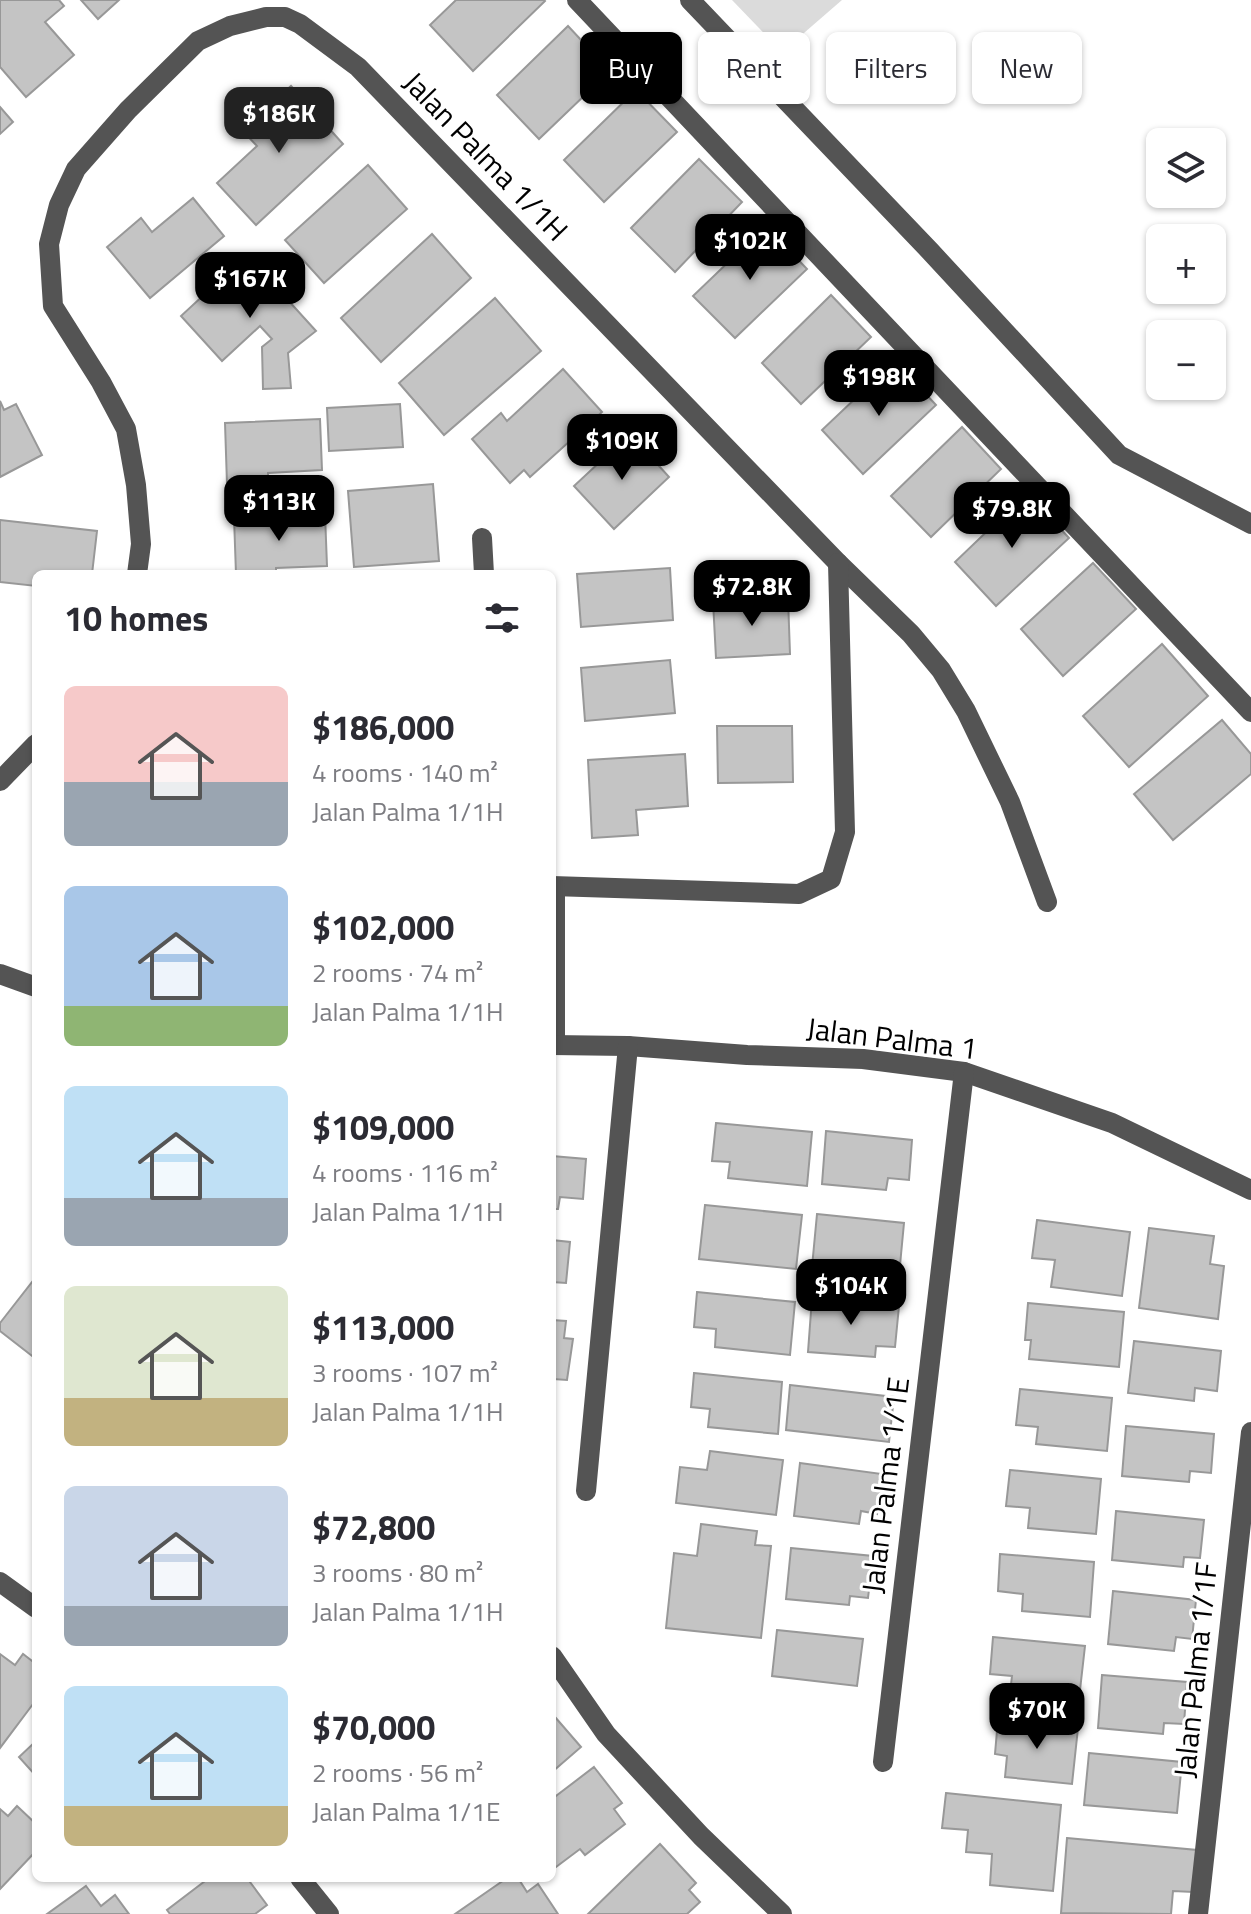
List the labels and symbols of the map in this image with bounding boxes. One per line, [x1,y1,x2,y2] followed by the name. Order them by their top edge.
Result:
[393,61,579,251] street label: Jalan Palma 1/1H
[223,87,335,155] pin: $186K
[694,214,806,282] pin: $102K
[194,252,306,320] pin: $167K
[823,350,935,418] pin: $198K
[566,414,678,482] pin: $109K
[223,475,335,543] pin: $113K
[947,482,1077,550] pin: $79.8K
[687,560,817,628] pin: $72.8K
[804,1005,980,1071] street label: Jalan Palma 1
[795,1259,907,1327] pin: $104K
[849,1374,921,1596] street label: Jalan Palma 1/1E
[1161,1560,1229,1780] street label: Jalan Palma 1/1F
[990,1683,1084,1751] pin: $70K

